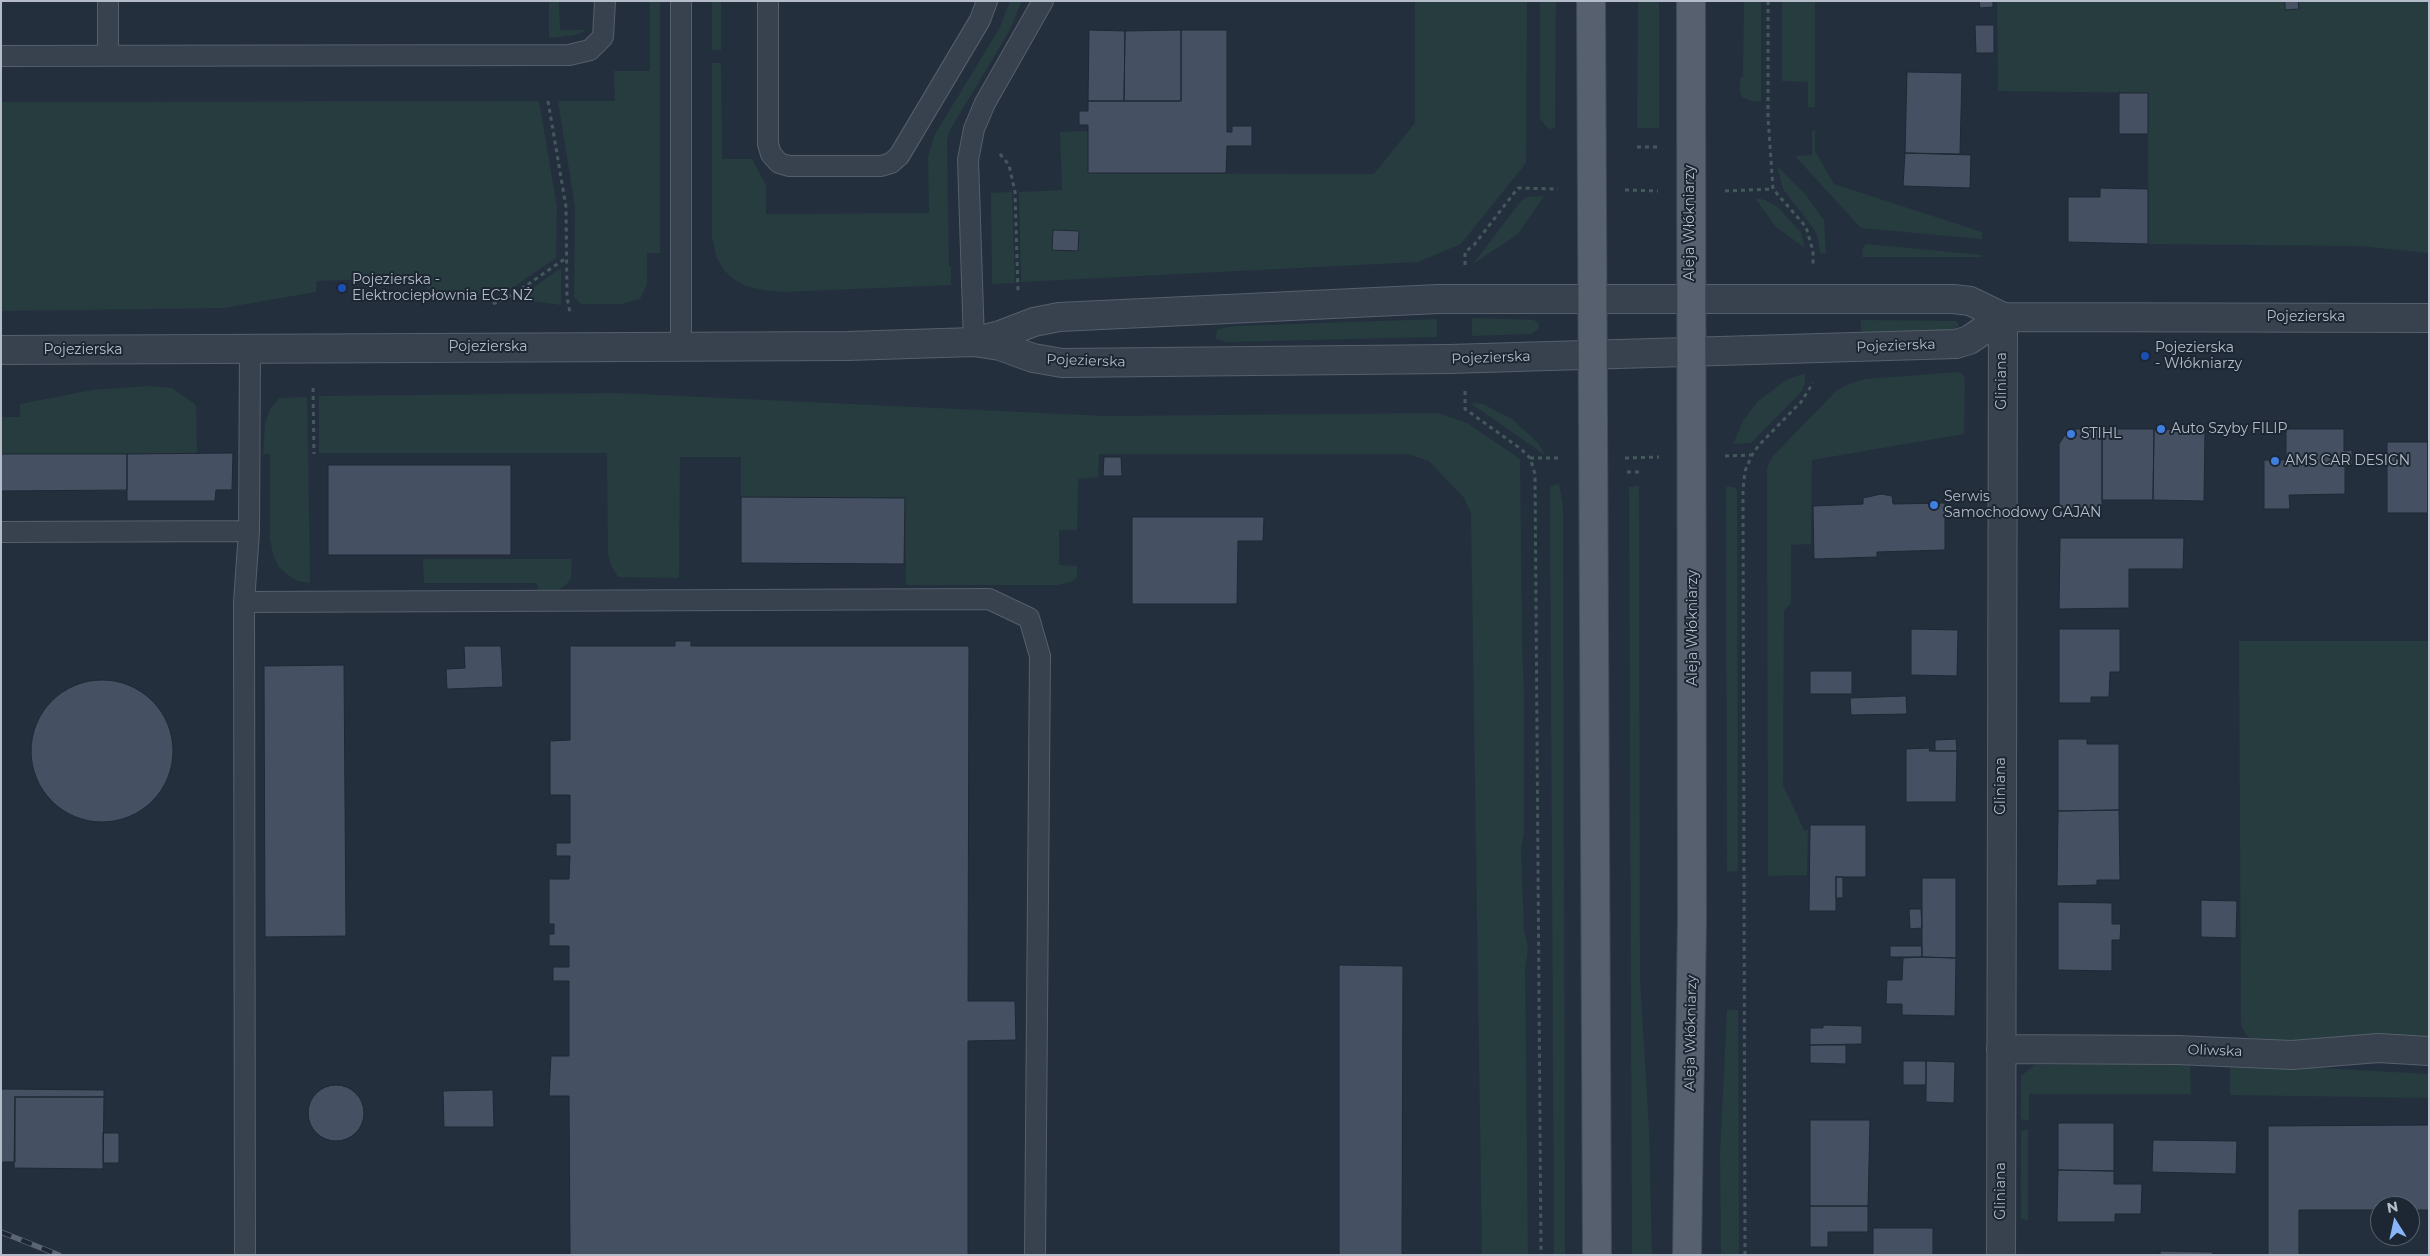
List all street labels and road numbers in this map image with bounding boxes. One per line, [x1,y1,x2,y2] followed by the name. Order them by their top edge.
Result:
[1682,165,1698,281] street label: Aleja Włókniarzy
[2266,309,2346,325] street label: Pojezierska
[1856,336,1936,356] street label: Pojezierska
[448,339,528,355] street label: Pojezierska
[43,342,123,358] street label: Pojezierska
[1451,348,1531,368] street label: Pojezierska
[1046,351,1126,371] street label: Pojezierska
[1994,352,2010,410] street label: Gliniana
[1685,570,1701,686] street label: Aleja Włókniarzy
[1993,757,2009,815] street label: Gliniana
[1682,975,1700,1091] street label: Aleja Włókniarzy
[2187,1042,2243,1060] street label: Oliwska
[1993,1162,2009,1220] street label: Gliniana

